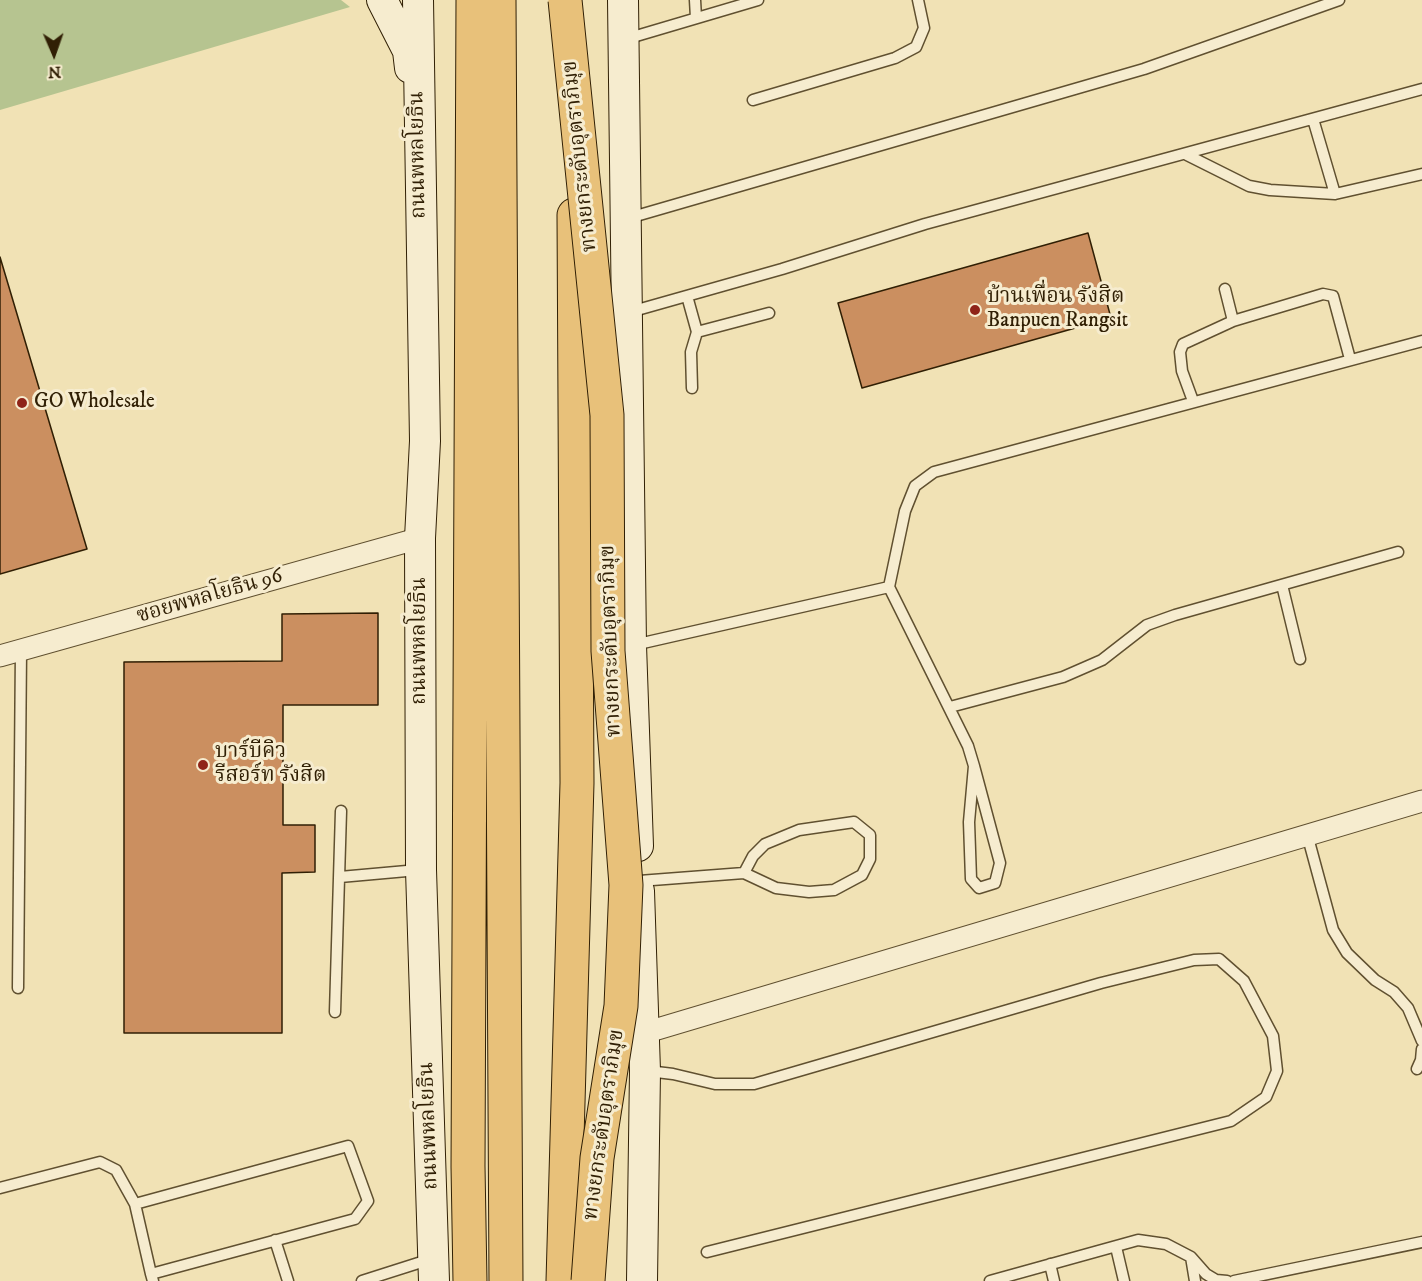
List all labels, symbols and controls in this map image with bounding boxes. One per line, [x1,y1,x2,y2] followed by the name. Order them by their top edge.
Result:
[24,24,84,84] north arrow
[558,59,604,253] street label: ทางยกระดับอุตราภิมุข
[48,62,62,82] text: N
[405,91,433,219] street label: ถนนพหลโยธิน
[987,285,1128,335] place label: บ้านเพื่อน รังสิต Banpuen Rangsit
[968,303,982,317] marker: บ้านเพื่อน รังสิต Banpuen Rangsit
[34,390,155,416] place label: GO Wholesale
[15,396,29,410] marker: GO Wholesale
[596,544,628,738] street label: ทางยกระดับอุตราภิมุข
[134,564,286,630] street label: ซอยพหลโยธิน 96
[408,577,434,705] street label: ถนนพหลโยธิน
[215,740,326,790] place label: บาร์บีคิว รีสอร์ท รังสิต
[196,758,210,772] marker: บาร์บีคิว รีสอร์ท รังสิต
[579,1028,631,1222] street label: ทางยกระดับอุตราภิมุข
[415,1062,445,1190] street label: ถนนพหลโยธิน

